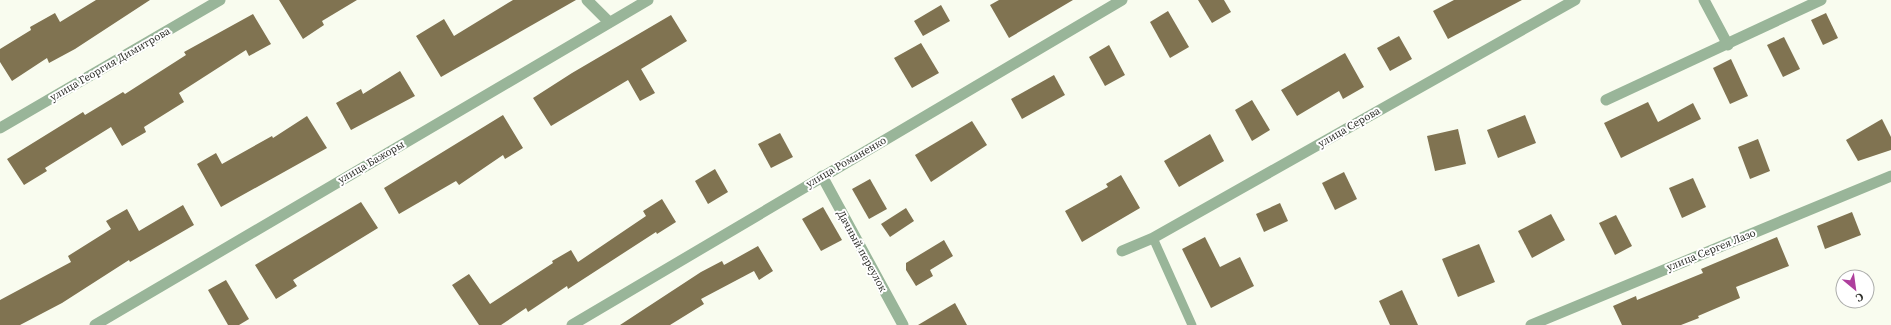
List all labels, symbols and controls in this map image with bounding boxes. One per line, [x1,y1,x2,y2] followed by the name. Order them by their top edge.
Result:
[47,23,173,105] street label: улица Георгия Димитрова
[1315,103,1383,151] street label: улица Серова
[803,133,889,191] street label: улица Романенко
[335,137,407,187] street label: улица Бажоры
[833,207,891,295] street label: Дачный переулок
[1664,225,1758,275] street label: улица Сергея Лазо
[1835,269,1875,309] north arrow
[1853,289,1866,306] text: С

